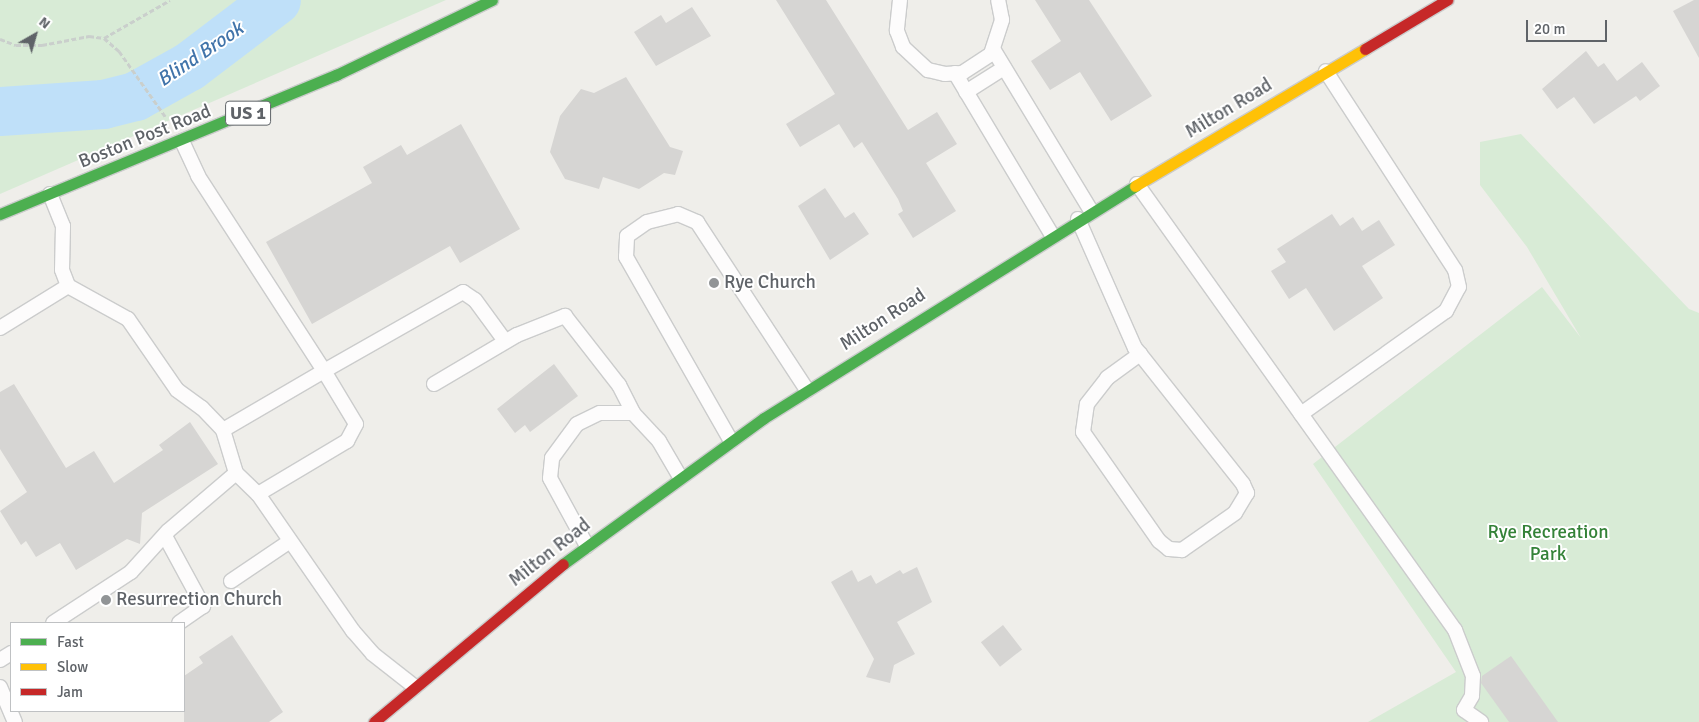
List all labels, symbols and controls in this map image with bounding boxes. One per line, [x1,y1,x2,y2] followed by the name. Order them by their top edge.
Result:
[10,10,60,60] north arrow
[1529,10,1610,42] scale bar
[35,13,54,32] text: N
[152,16,248,92] water label: Blind Brook
[1534,20,1565,38] text: 20 m
[1181,74,1277,144] street label: Milton Road
[224,98,272,128] road number: US 1
[76,100,214,174] street label: Boston Post Road
[724,272,816,294] place label: Rye Church
[708,277,720,289] marker: Rye Church
[836,284,930,356] street label: Milton Road
[505,514,595,592] street label: Milton Road
[1487,522,1609,566] park label: Rye Recreation Park
[116,589,282,611] place label: Resurrection Church
[100,594,112,606] marker: Resurrection Church
[10,622,185,712] legend
[57,633,84,651] text: Fast
[57,658,88,676] text: Slow
[57,683,83,701] text: Jam

